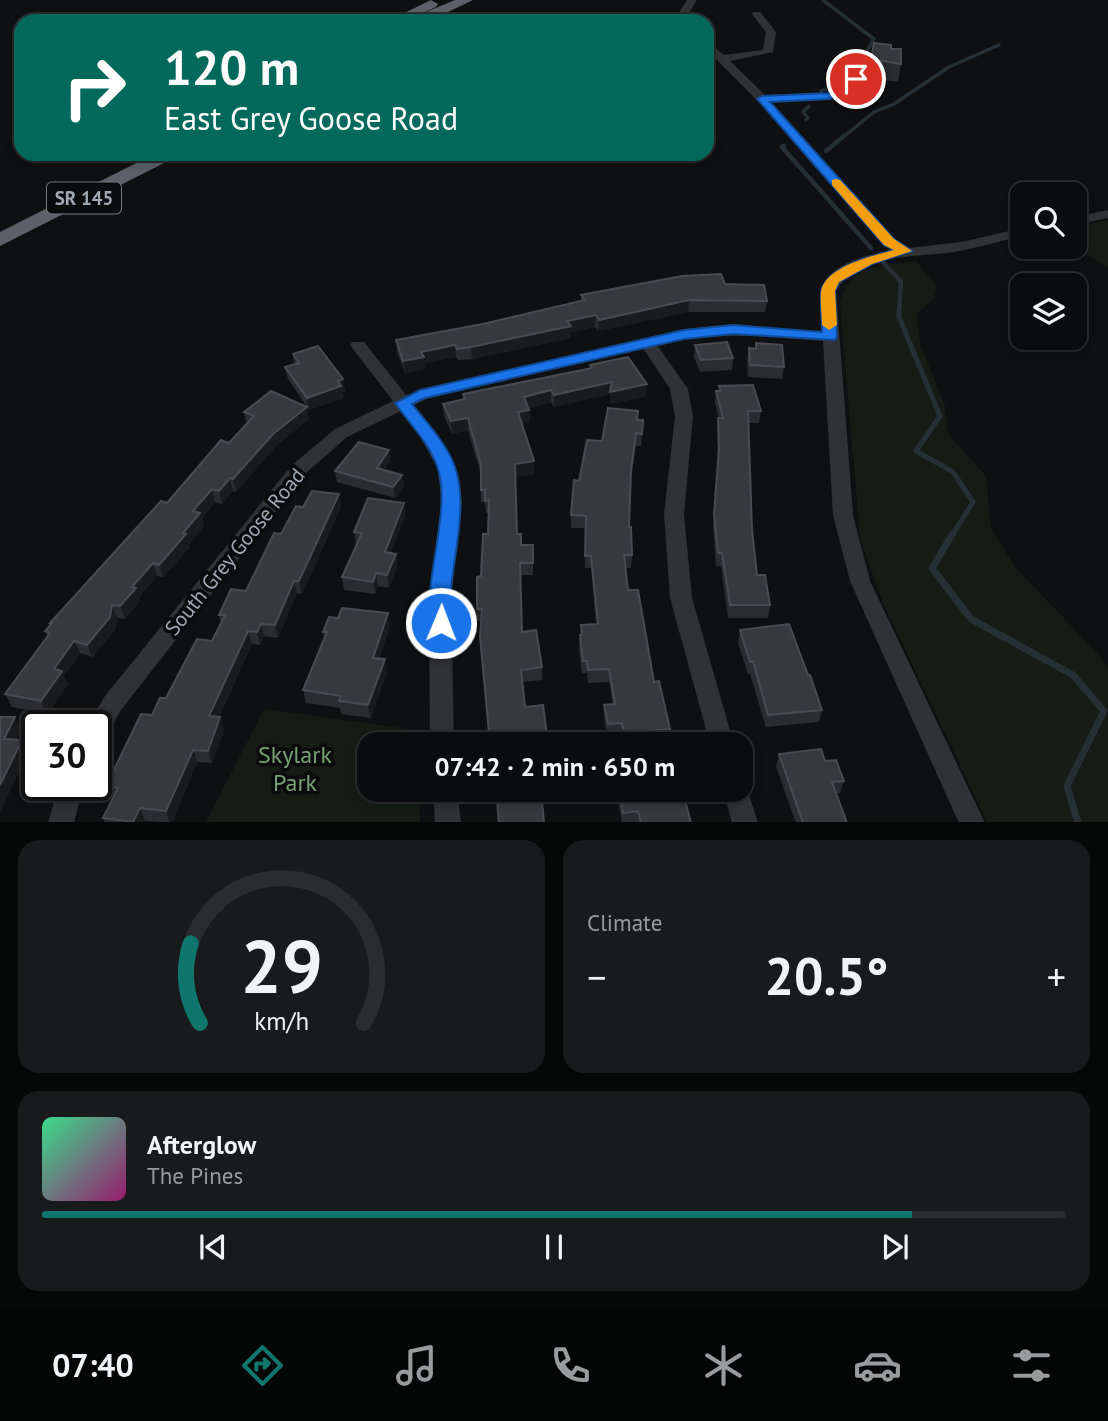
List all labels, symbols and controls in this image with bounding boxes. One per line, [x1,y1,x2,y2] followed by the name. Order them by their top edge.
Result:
[164,35,299,99] text: 120 m
[49,42,140,133] icon: right
[826,49,886,109] pin
[837,60,875,98] icon: arrive
[164,97,458,139] text: East Grey Goose Road
[47,182,121,214] road number: SR 145
[1010,182,1087,350] map controls
[1010,182,1087,259] button: search
[1010,273,1087,350] button: layers
[159,462,310,641] street label: South Grey Goose Road
[404,586,478,660] position arrow
[21,710,112,801] speed limit sign: 30
[258,739,332,798] park label: Skylark Park
[435,750,675,783] text: 07:42 · 2 min · 650 m
[587,908,662,937] text: Climate
[240,919,323,1013] text: 29
[765,942,888,1009] text: 20.5°
[587,952,606,1001] text: −
[1047,952,1066,1001] text: +
[254,1004,309,1036] text: km/h
[147,1128,256,1161] text: Afterglow
[147,1161,243,1190] text: The Pines
[194,1228,232,1266] icon: previous
[535,1228,573,1266] icon: pause
[876,1228,914,1266] icon: next
[238,1341,287,1390] icon: directions
[392,1341,441,1390] icon: music
[546,1341,595,1390] icon: phone
[699,1341,748,1390] icon: climate
[853,1341,902,1390] icon: car
[1007,1341,1056,1390] icon: filters
[52,1344,134,1386] text: 07:40

